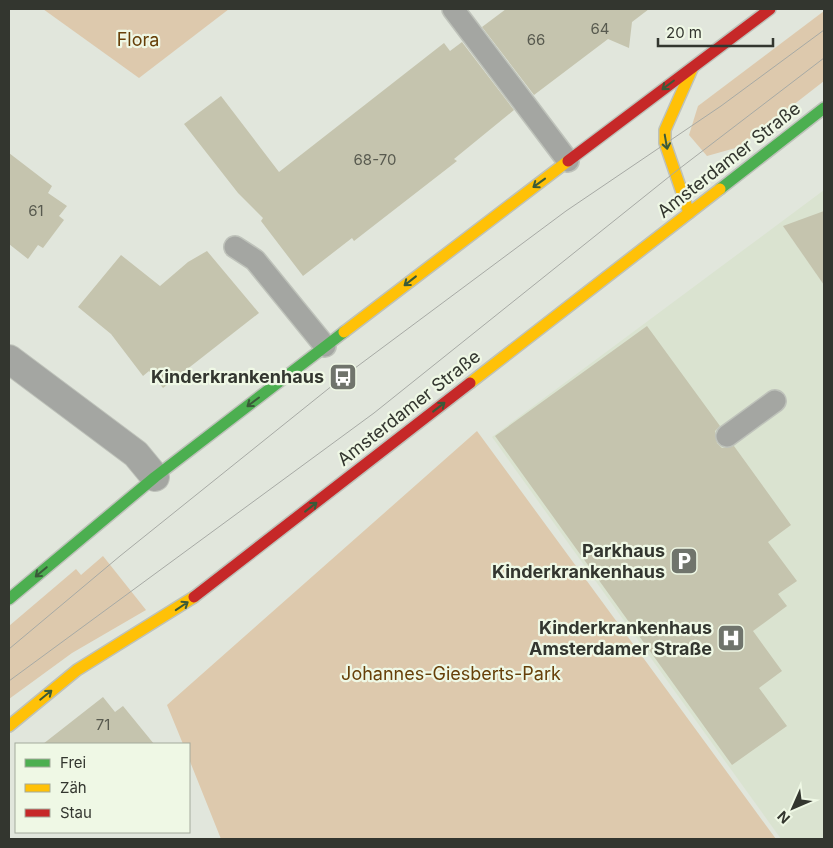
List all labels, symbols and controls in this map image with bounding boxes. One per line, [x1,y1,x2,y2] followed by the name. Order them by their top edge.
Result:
[658,15,773,47] scale bar
[591,19,610,38] house number: 64
[666,23,702,42] text: 20 m
[117,29,159,50] park label: Flora
[527,30,545,49] house number: 66
[662,79,675,90] one-way arrow
[653,97,804,222] street label: Amsterdamer Straße
[662,134,672,150] one-way arrow
[354,150,396,169] house number: 68-70
[532,178,546,188] one-way arrow
[28,201,44,220] house number: 61
[404,276,417,287] one-way arrow
[333,345,484,470] street label: Amsterdamer Straße
[328,362,358,392] bus stop icon: Kinderkrankenhaus
[151,366,324,387] place label: Kinderkrankenhaus
[247,396,260,407] one-way arrow
[432,402,445,413] one-way arrow
[304,502,317,513] one-way arrow
[492,540,665,582] place label: Parkhaus Kinderkrankenhaus
[669,546,699,576] parking icon: Parkhaus Kinderkrankenhaus
[35,567,48,578] one-way arrow
[175,601,189,611] one-way arrow
[529,617,712,659] place label: Kinderkrankenhaus Amsterdamer Straße
[716,623,746,653] hospital icon: Kinderkrankenhaus Amsterdamer Straße
[341,663,561,684] park label: Johannes-Giesberts-Park
[40,690,53,701] one-way arrow
[96,715,110,734] house number: 71
[15,743,190,833] legend
[60,753,86,772] text: Frei
[60,778,87,797] text: Zäh
[768,783,818,833] north arrow
[60,803,92,822] text: Stau
[774,808,793,827] text: N

